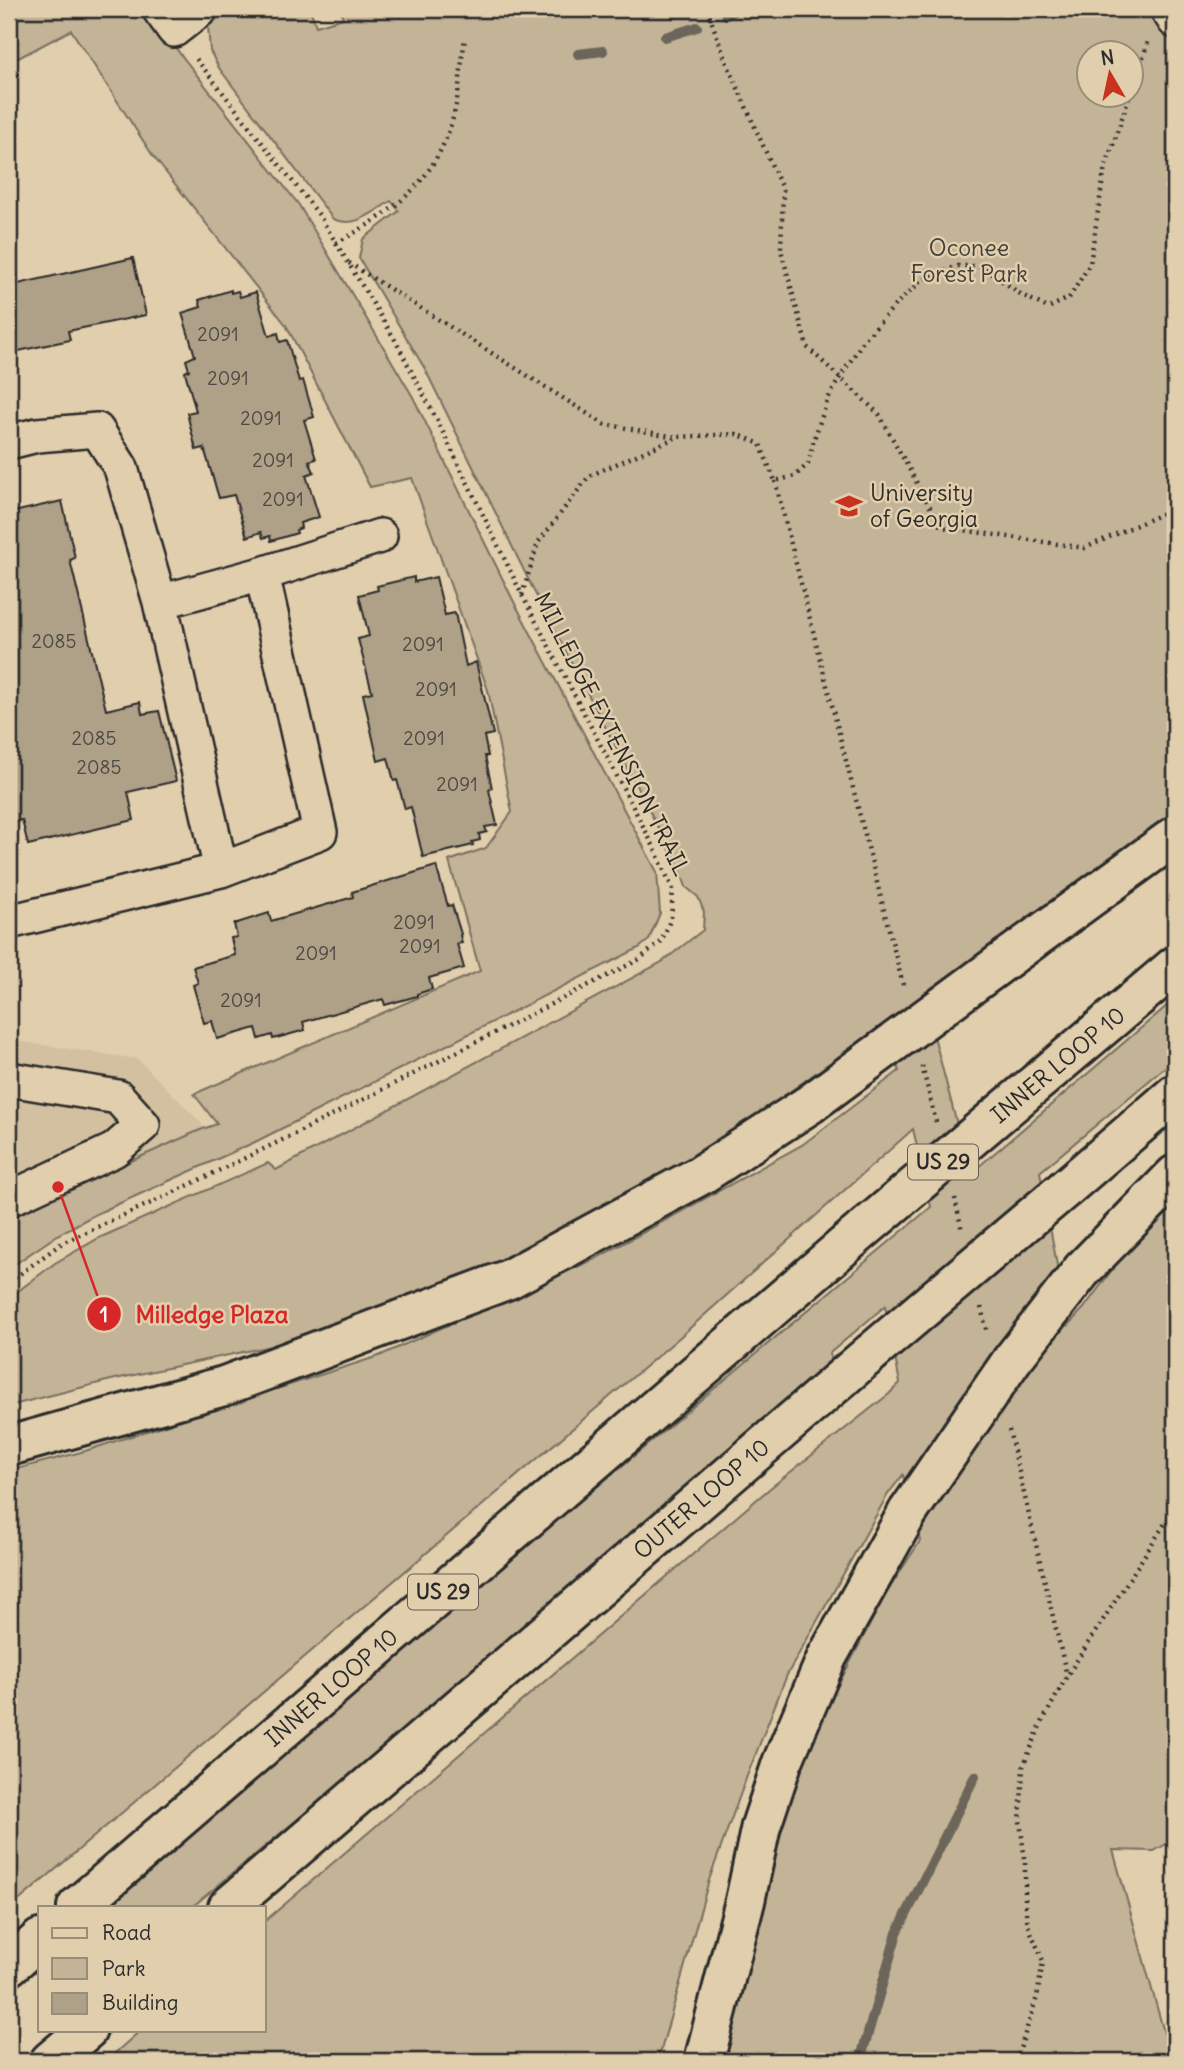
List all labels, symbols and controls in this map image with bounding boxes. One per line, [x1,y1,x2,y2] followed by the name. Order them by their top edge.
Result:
[1076,38,1146,108] north arrow
[1099,44,1116,70] text: N
[910,233,1028,288] park label: Oconee Forest Park
[197,322,239,346] house number: 2091
[207,366,249,390] house number: 2091
[240,406,282,430] house number: 2091
[252,448,294,472] house number: 2091
[870,478,978,533] place label: University of Georgia
[262,487,304,511] house number: 2091
[834,491,864,521] school or university icon: University of Georgia
[528,587,697,880] street label: MILLEDGE EXTENSION TRAIL
[32,629,76,653] house number: 2085
[402,632,444,656] house number: 2091
[415,677,457,701] house number: 2091
[72,726,116,750] house number: 2085
[403,726,445,750] house number: 2091
[77,755,121,779] house number: 2085
[436,772,478,796] house number: 2091
[393,910,435,934] house number: 2091
[399,934,441,958] house number: 2091
[295,941,337,965] house number: 2091
[220,988,262,1012] house number: 2091
[985,1000,1131,1129] street label: INNER LOOP 10
[908,1144,978,1180] road number: US 29
[87,1292,303,1337] callout: Milledge Plaza
[135,1299,289,1329] text: Milledge Plaza
[100,1301,108,1328] text: 1
[627,1432,775,1565] street label: OUTER LOOP 10
[408,1574,478,1610] road number: US 29
[259,1622,404,1753] street label: INNER LOOP 10
[38,1906,266,2032] legend
[102,1919,151,1946] text: Road
[102,1955,145,1982] text: Park
[102,1989,178,2016] text: Building

